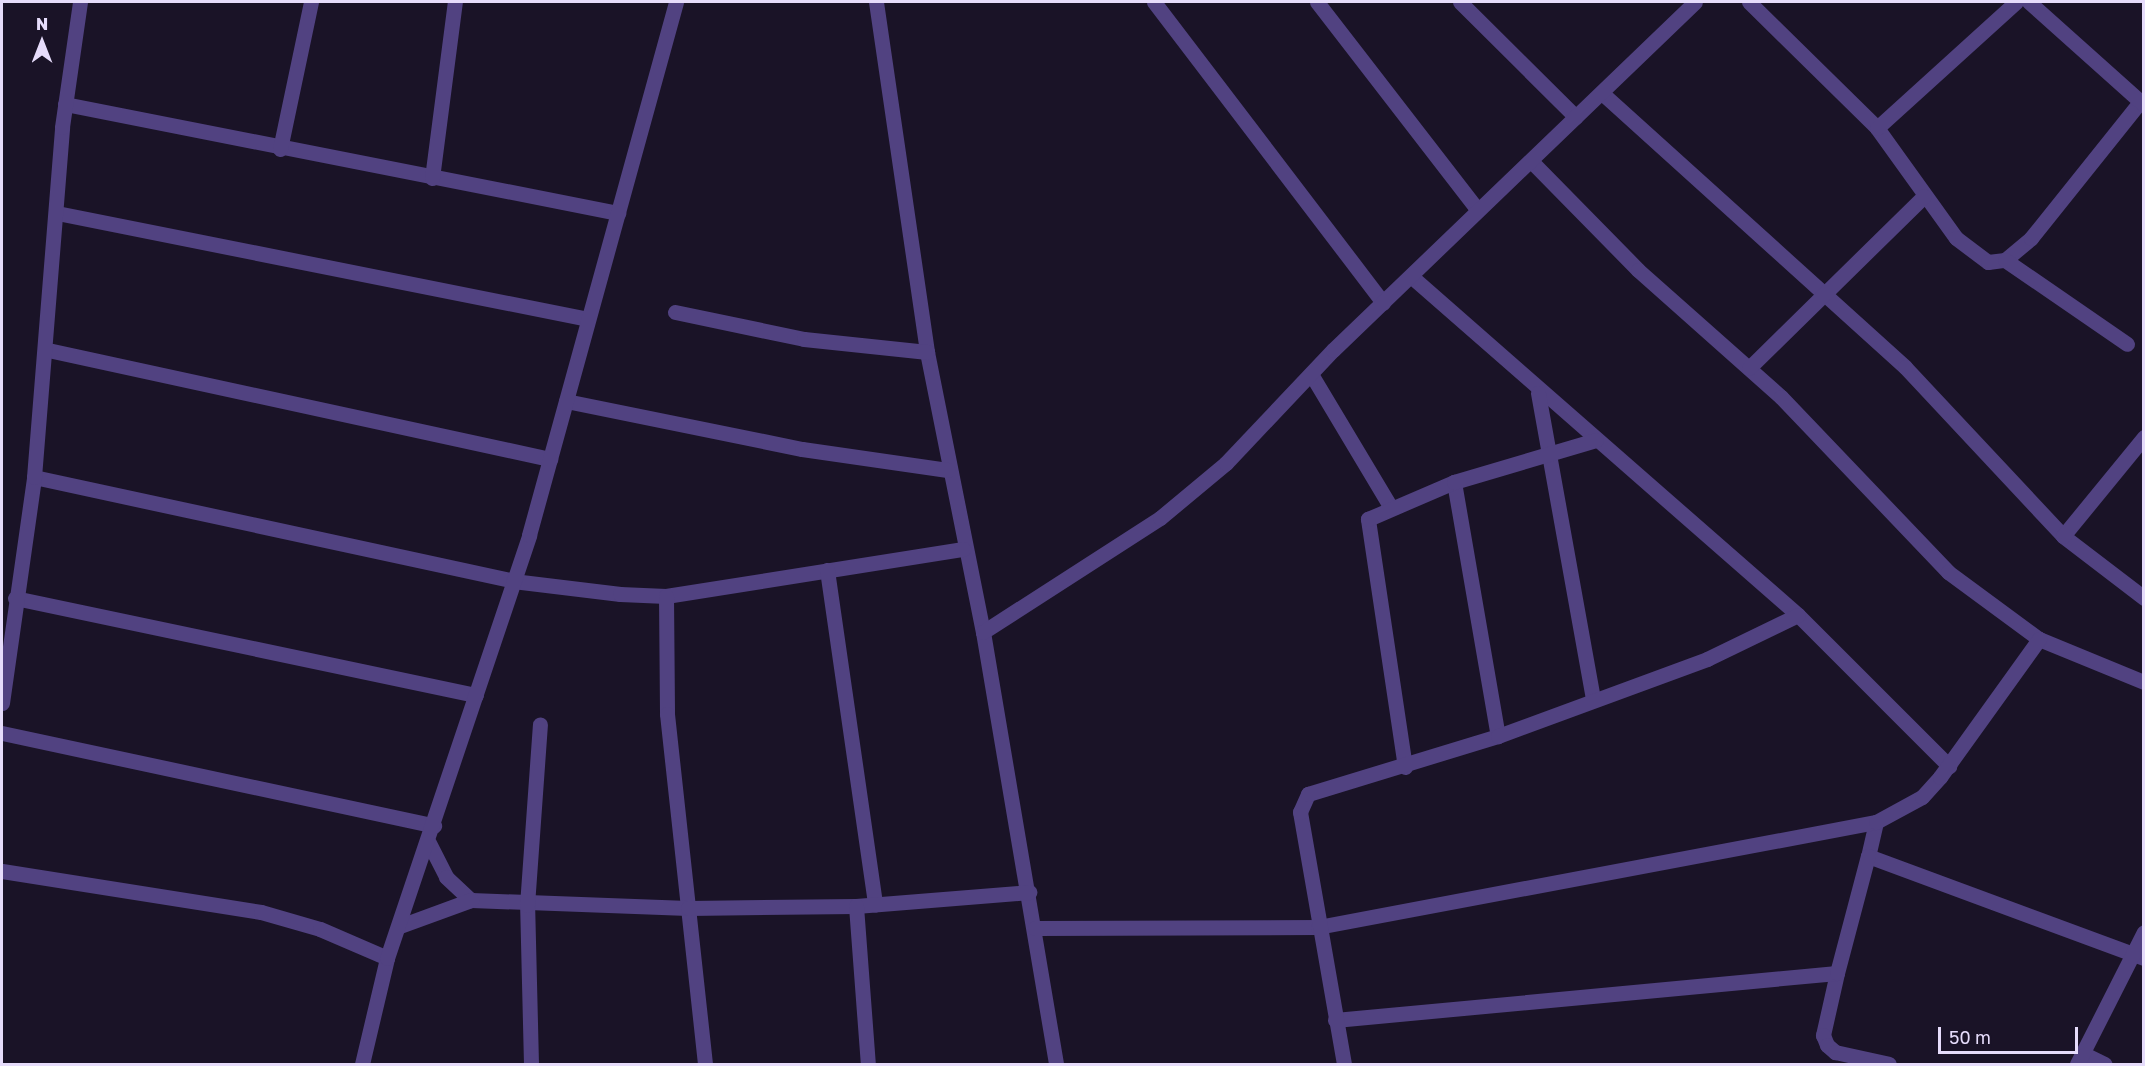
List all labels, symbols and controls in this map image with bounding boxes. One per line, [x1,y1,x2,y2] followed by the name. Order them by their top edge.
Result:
[12,12,72,72] north arrow
[36,14,48,34] text: N
[1941,1015,2080,1053] scale bar
[1949,1026,1991,1048] text: 50 m

